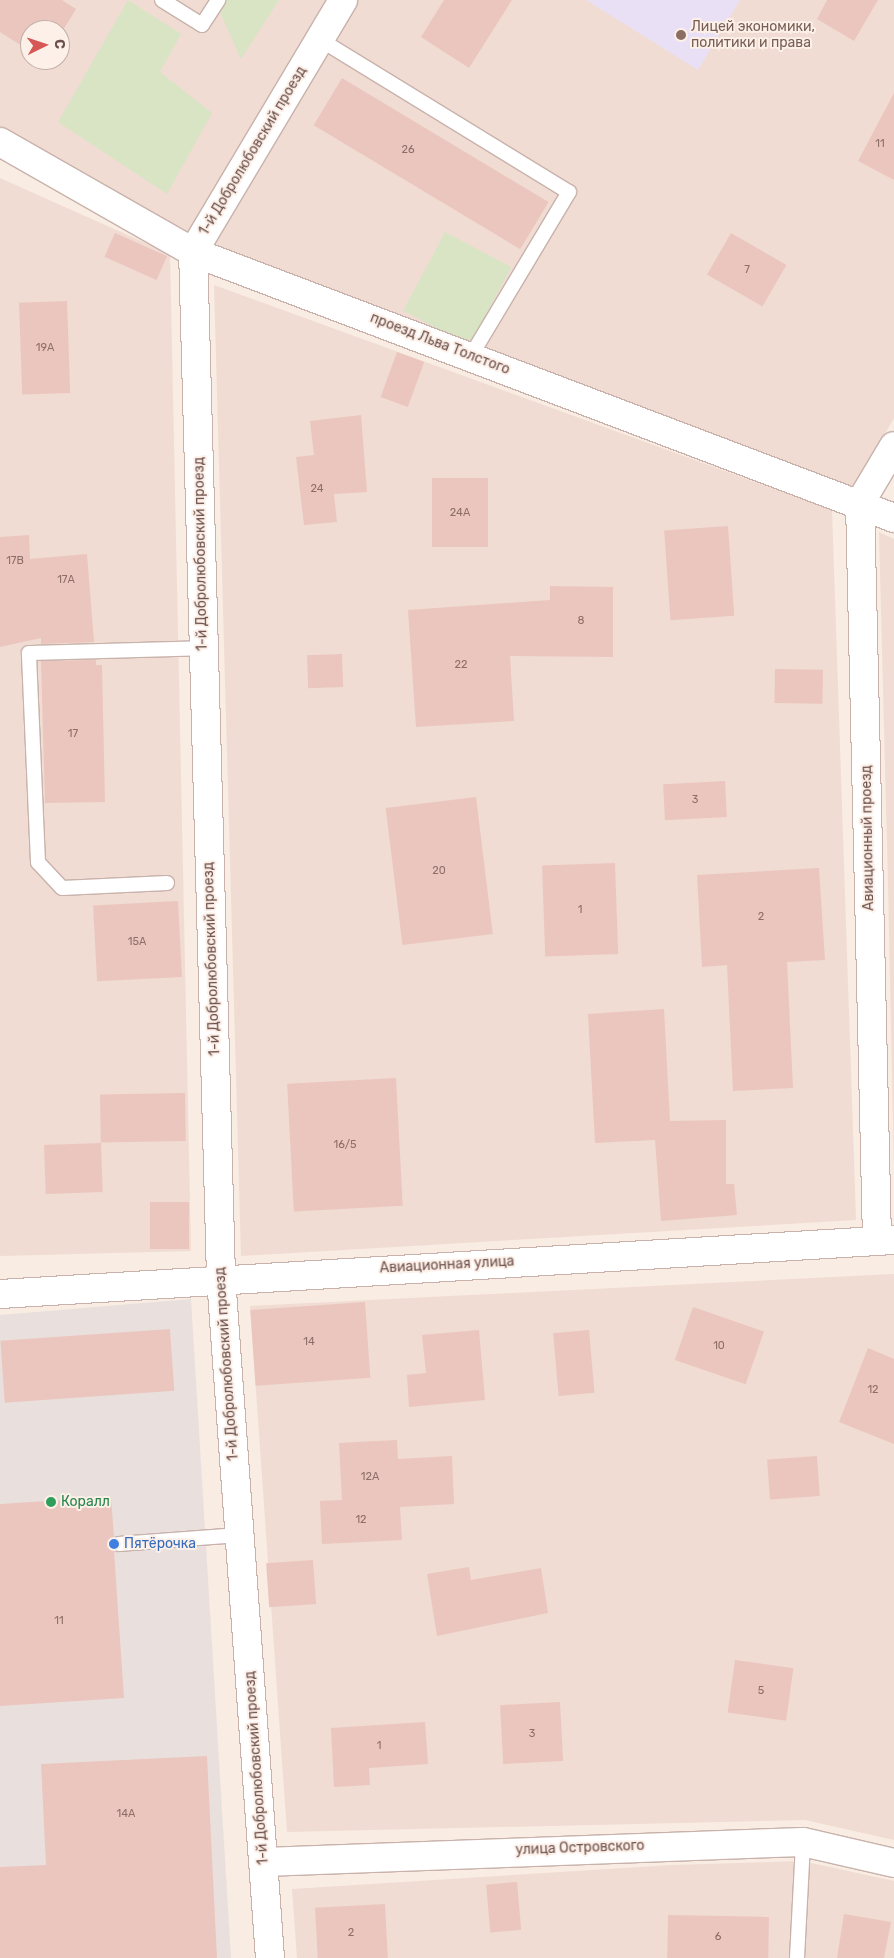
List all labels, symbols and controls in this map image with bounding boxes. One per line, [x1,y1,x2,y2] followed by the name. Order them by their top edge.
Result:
[691,19,815,52] place label: Лицей экономики, политики и права
[20,20,70,70] north arrow
[675,29,687,41] marker: Лицей экономики, политики и права
[51,38,68,49] text: С
[196,63,310,239] street label: 1-й Добролюбовский проезд
[875,137,885,151] house number: 11
[401,143,415,157] house number: 26
[744,263,750,277] house number: 7
[368,310,512,378] street label: проезд Льва Толстого
[36,341,54,355] house number: 19А
[191,457,211,651] street label: 1-й Добролюбовский проезд
[310,482,324,496] house number: 24
[450,506,470,520] house number: 24А
[6,554,24,568] house number: 17В
[57,573,75,587] house number: 17А
[578,614,584,628] house number: 8
[455,658,467,672] house number: 22
[68,727,78,741] house number: 17
[858,765,878,911] street label: Авиационный проезд
[692,793,698,807] house number: 3
[200,862,224,1056] street label: 1-й Добролюбовский проезд
[432,864,446,878] house number: 20
[578,903,582,917] house number: 1
[758,910,764,924] house number: 2
[128,935,146,949] house number: 15А
[333,1138,357,1152] house number: 16/5
[379,1253,515,1277] street label: Авиационная улица
[212,1267,242,1461] street label: 1-й Добролюбовский проезд
[303,1335,315,1349] house number: 14
[713,1339,725,1353] house number: 10
[867,1383,879,1397] house number: 12
[361,1470,379,1484] house number: 12А
[61,1494,110,1510] place label: Коралл
[45,1496,57,1508] marker: Коралл
[355,1513,367,1527] house number: 12
[124,1536,196,1552] place label: Пятёрочка
[108,1538,120,1550] marker: Пятёрочка
[54,1614,64,1628] house number: 11
[242,1671,272,1865] street label: 1-й Добролюбовский проезд
[758,1684,764,1698] house number: 5
[529,1727,535,1741] house number: 3
[377,1739,381,1753] house number: 1
[117,1807,135,1821] house number: 14А
[515,1837,645,1859] street label: улица Островского
[348,1926,354,1940] house number: 2
[715,1930,721,1944] house number: 6

